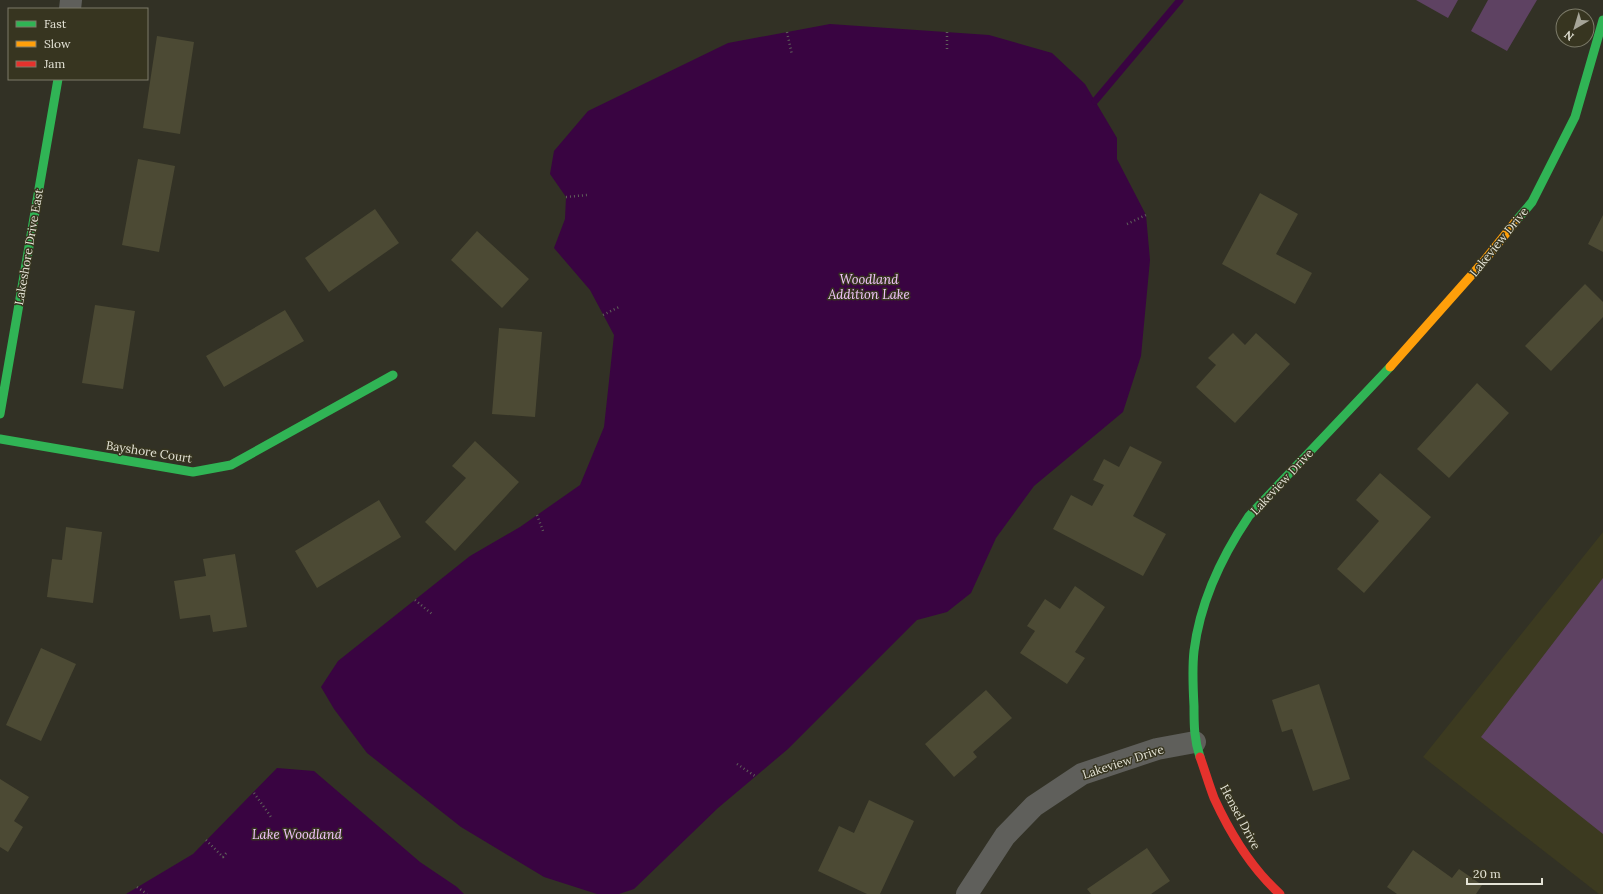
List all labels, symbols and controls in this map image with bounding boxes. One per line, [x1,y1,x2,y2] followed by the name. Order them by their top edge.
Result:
[8,8,148,80] legend
[1555,8,1595,48] north arrow
[44,16,67,31] text: Fast
[1561,27,1577,44] text: N
[44,36,71,51] text: Slow
[43,56,65,71] text: Jam
[11,187,46,306] street label: Lakeshore Drive East
[1466,204,1531,279] street label: Lakeview Drive
[827,271,910,303] water label: Woodland Addition Lake
[105,437,194,466] street label: Bayshore Court
[1247,445,1316,518] street label: Lakeview Drive
[1080,741,1166,782] street label: Lakeview Drive
[1217,782,1264,852] street label: Hensel Drive
[252,826,343,843] water label: Lake Woodland
[1467,860,1542,886] scale bar
[1473,866,1501,881] text: 20 m

